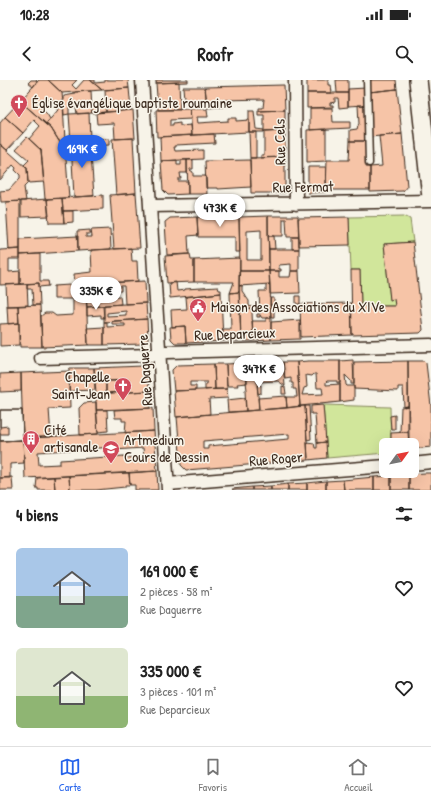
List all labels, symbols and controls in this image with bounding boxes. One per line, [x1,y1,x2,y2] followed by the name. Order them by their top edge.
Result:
[20,4,49,25] text: 10:28
[197,42,234,67] text: Roofr
[16,43,38,65] icon: back
[393,43,415,65] icon: search
[32,92,232,113] place label: Église évangélique baptiste roumaine
[9,93,29,118] church icon: Église évangélique baptiste roumaine
[269,119,290,165] street label: Rue Cels
[49,135,115,169] pin: 169K €
[67,139,97,157] text: 169K €
[272,175,334,198] street label: Rue Fermat
[187,194,253,228] pin: 473K €
[203,198,237,216] text: 473K €
[63,277,129,311] pin: 335K €
[79,281,113,299] text: 335K €
[211,296,385,317] place label: Maison des Associations du XIVe
[188,297,208,322] public building icon: Maison des Associations du XIVe
[194,322,276,345] street label: Rue Deparcieux
[132,334,157,406] street label: Rue Daguerre
[226,355,292,389] pin: 347K €
[242,359,276,377] text: 347K €
[52,366,110,404] place label: Chapelle Saint-Jean
[113,376,133,401] church icon: Chapelle Saint-Jean
[44,419,98,457] place label: Cité artisanale
[21,429,41,454] building icon: Cité artisanale
[124,429,210,467] place label: Artmedium Cours de Dessin
[379,438,419,478] north arrow
[379,438,419,478] map controls
[101,439,121,464] school or university icon: Artmedium Cours de Dessin
[248,446,304,471] street label: Rue Roger
[16,503,58,526] text: 4 biens
[393,503,415,525] icon: filters
[140,559,198,582] text: 169 000 €
[48,564,96,612] icon: home
[393,577,415,599] icon: heart
[140,582,212,600] text: 2 pièces · 58 m²
[140,600,202,618] text: Rue Daguerre
[140,659,201,682] text: 335 000 €
[48,664,96,712] icon: home
[393,677,415,699] icon: heart
[140,682,216,700] text: 3 pièces · 101 m²
[140,700,210,718] text: Rue Deparcieux
[59,756,81,794] tab: Carte
[199,756,227,794] tab: Favoris
[344,756,372,794] tab: Accueil

